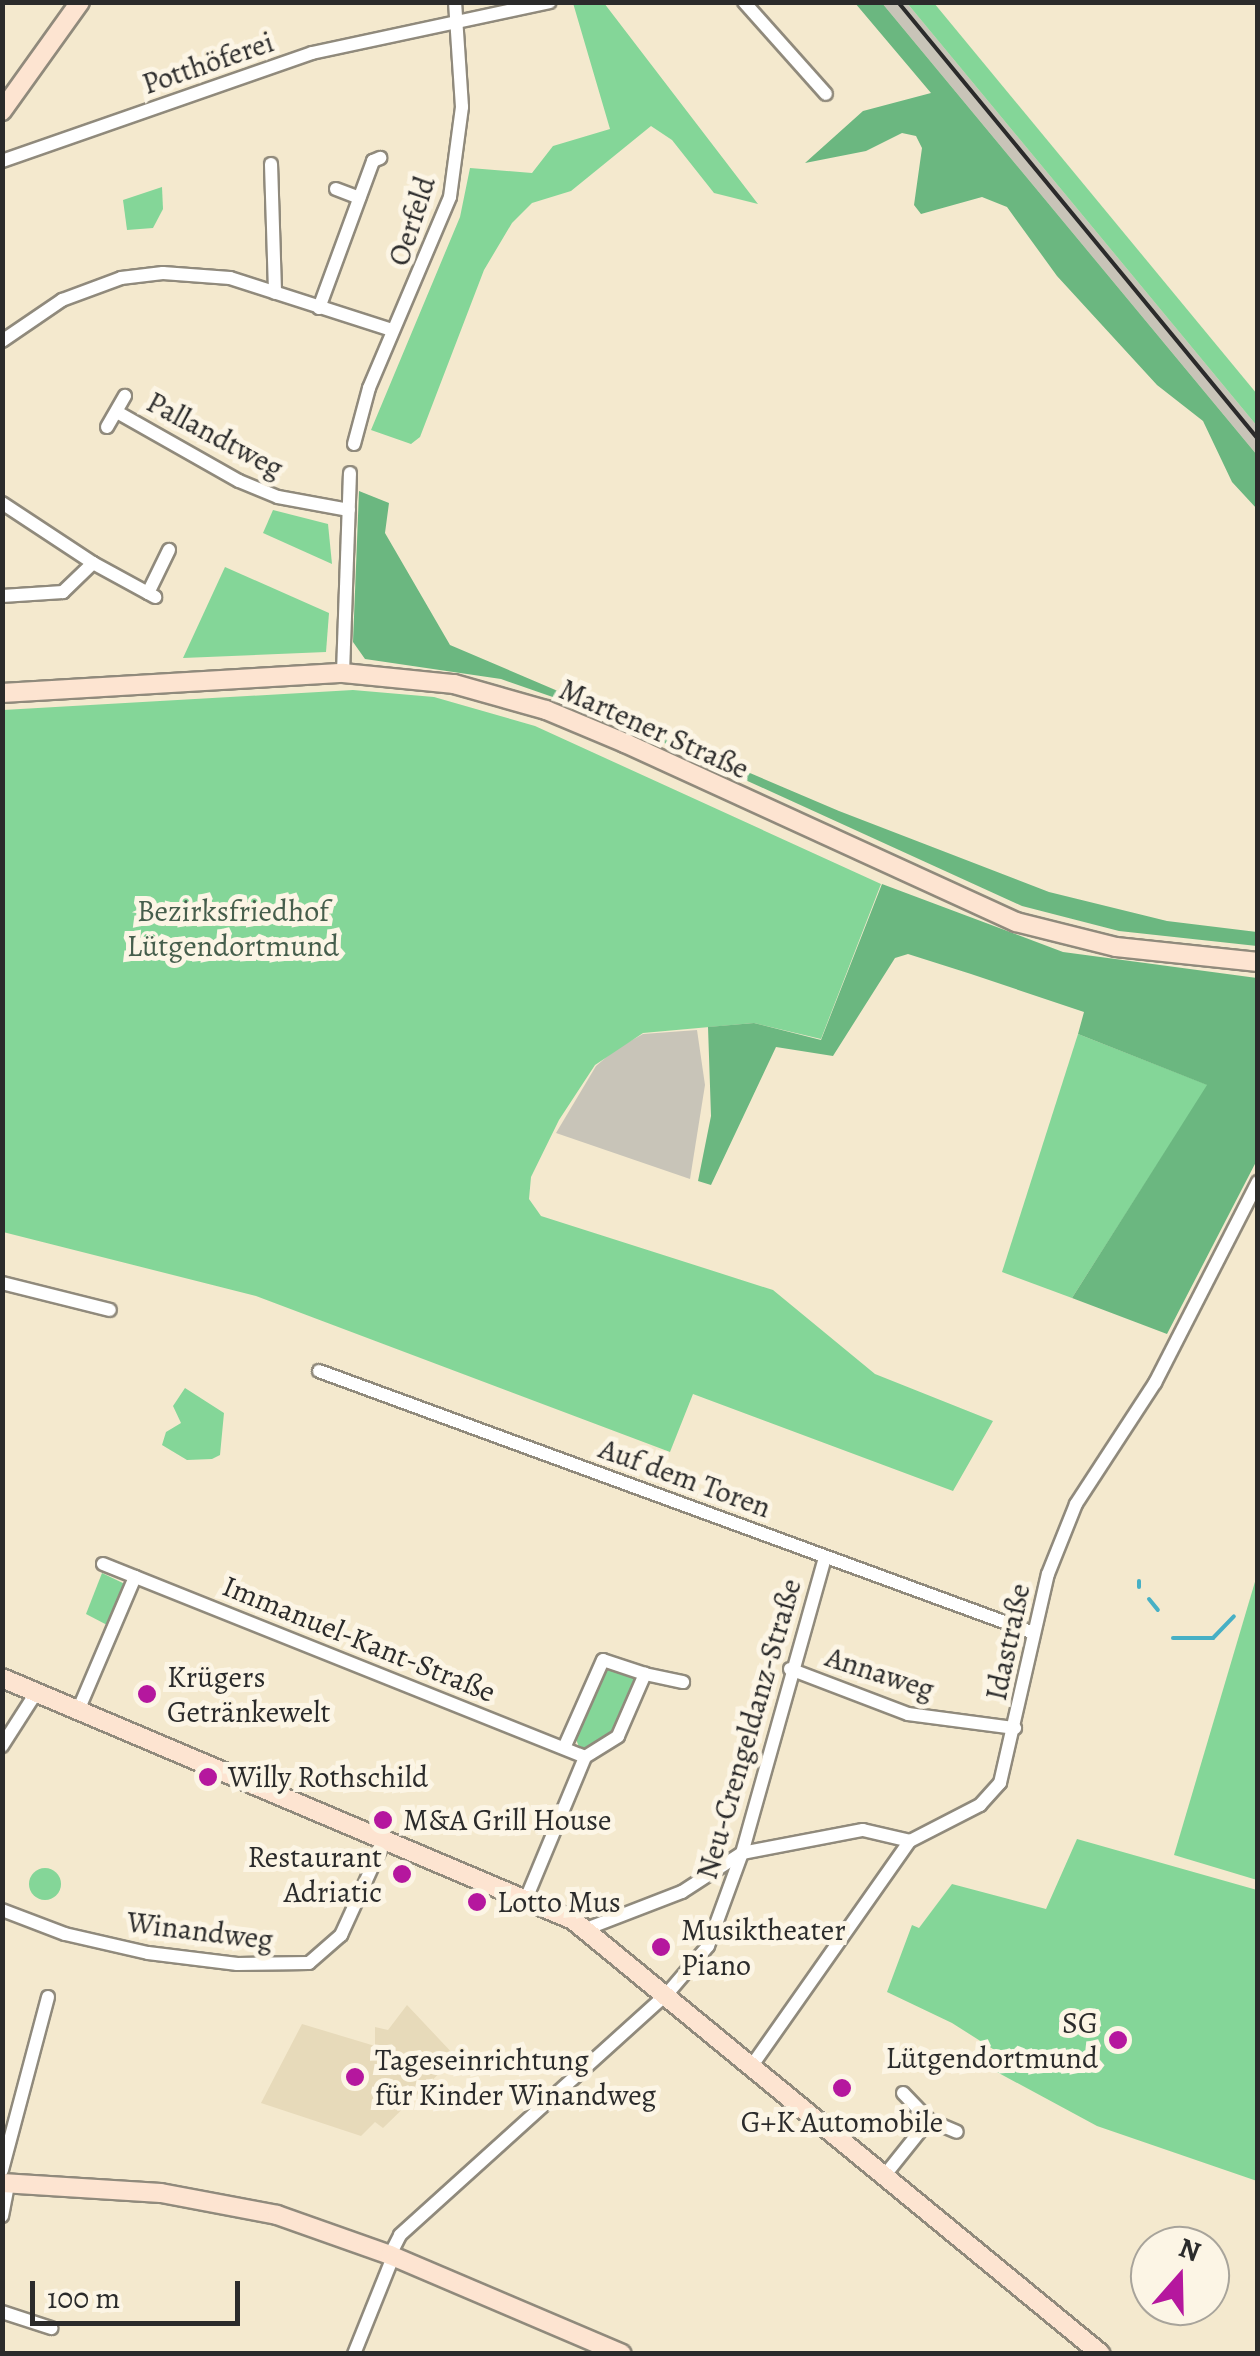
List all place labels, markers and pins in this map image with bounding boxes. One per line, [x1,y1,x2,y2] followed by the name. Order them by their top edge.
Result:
[167,1659,330,1730] place label: Krügers Getränkewelt
[136,1683,158,1705] marker: Krügers Getränkewelt
[228,1759,428,1795] place label: Willy Rothschild
[197,1766,219,1788] marker: Willy Rothschild
[403,1802,611,1838] place label: M&A Grill House
[372,1809,394,1831] marker: M&A Grill House
[247,1839,382,1910] place label: Restaurant Adriatic
[391,1863,413,1885] marker: Restaurant Adriatic
[497,1884,621,1920] place label: Lotto Mus
[466,1891,488,1913] marker: Lotto Mus
[681,1912,846,1982] place label: Musiktheater Piano
[650,1936,672,1958] marker: Musiktheater Piano
[886,2005,1098,2076] place label: SG Lütgendortmund
[1107,2029,1129,2051] marker: SG Lütgendortmund
[375,2042,656,2112] place label: Tageseinrichtung für Kinder Winandweg
[344,2066,366,2088] marker: Tageseinrichtung für Kinder Winandweg
[831,2077,853,2099] marker: G+K Automobile
[741,2104,943,2140] place label: G+K Automobile

